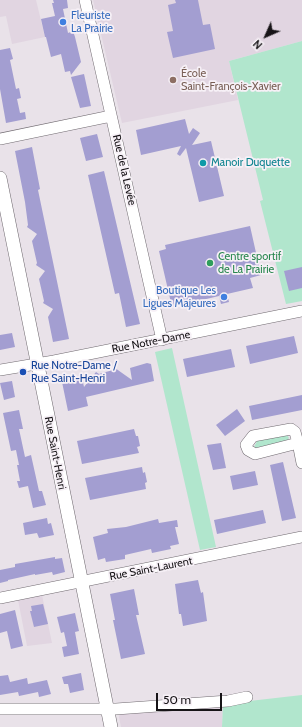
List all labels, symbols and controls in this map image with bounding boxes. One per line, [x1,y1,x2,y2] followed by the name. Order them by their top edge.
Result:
[71,9,113,35] place label: Fleuriste La Prairie
[246,16,286,56] north arrow
[58,17,68,27] marker: Fleuriste La Prairie
[250,37,265,52] text: N
[181,67,280,93] place label: École Saint-François-Xavier
[168,75,178,85] marker: École Saint-François-Xavier
[109,133,139,207] street label: Rue de la Levée
[211,156,290,170] place label: Manoir Duquette
[198,158,208,168] marker: Manoir Duquette
[218,250,281,276] place label: Centre sportif de La Prairie
[205,258,215,268] marker: Centre sportif de La Prairie
[143,284,216,310] place label: Boutique Les Ligues Majeures
[219,292,229,302] marker: Boutique Les Ligues Majeures
[111,328,191,356] street label: Rue Notre-Dame
[31,359,117,385] place label: Rue Notre-Dame / Rue Saint-Henri
[18,367,28,377] marker: Rue Notre-Dame / Rue Saint-Henri
[41,415,69,491] street label: Rue Saint-Henri
[108,554,194,584] street label: Rue Saint-Laurent
[158,685,224,711] scale bar
[163,692,191,707] text: 50 m

